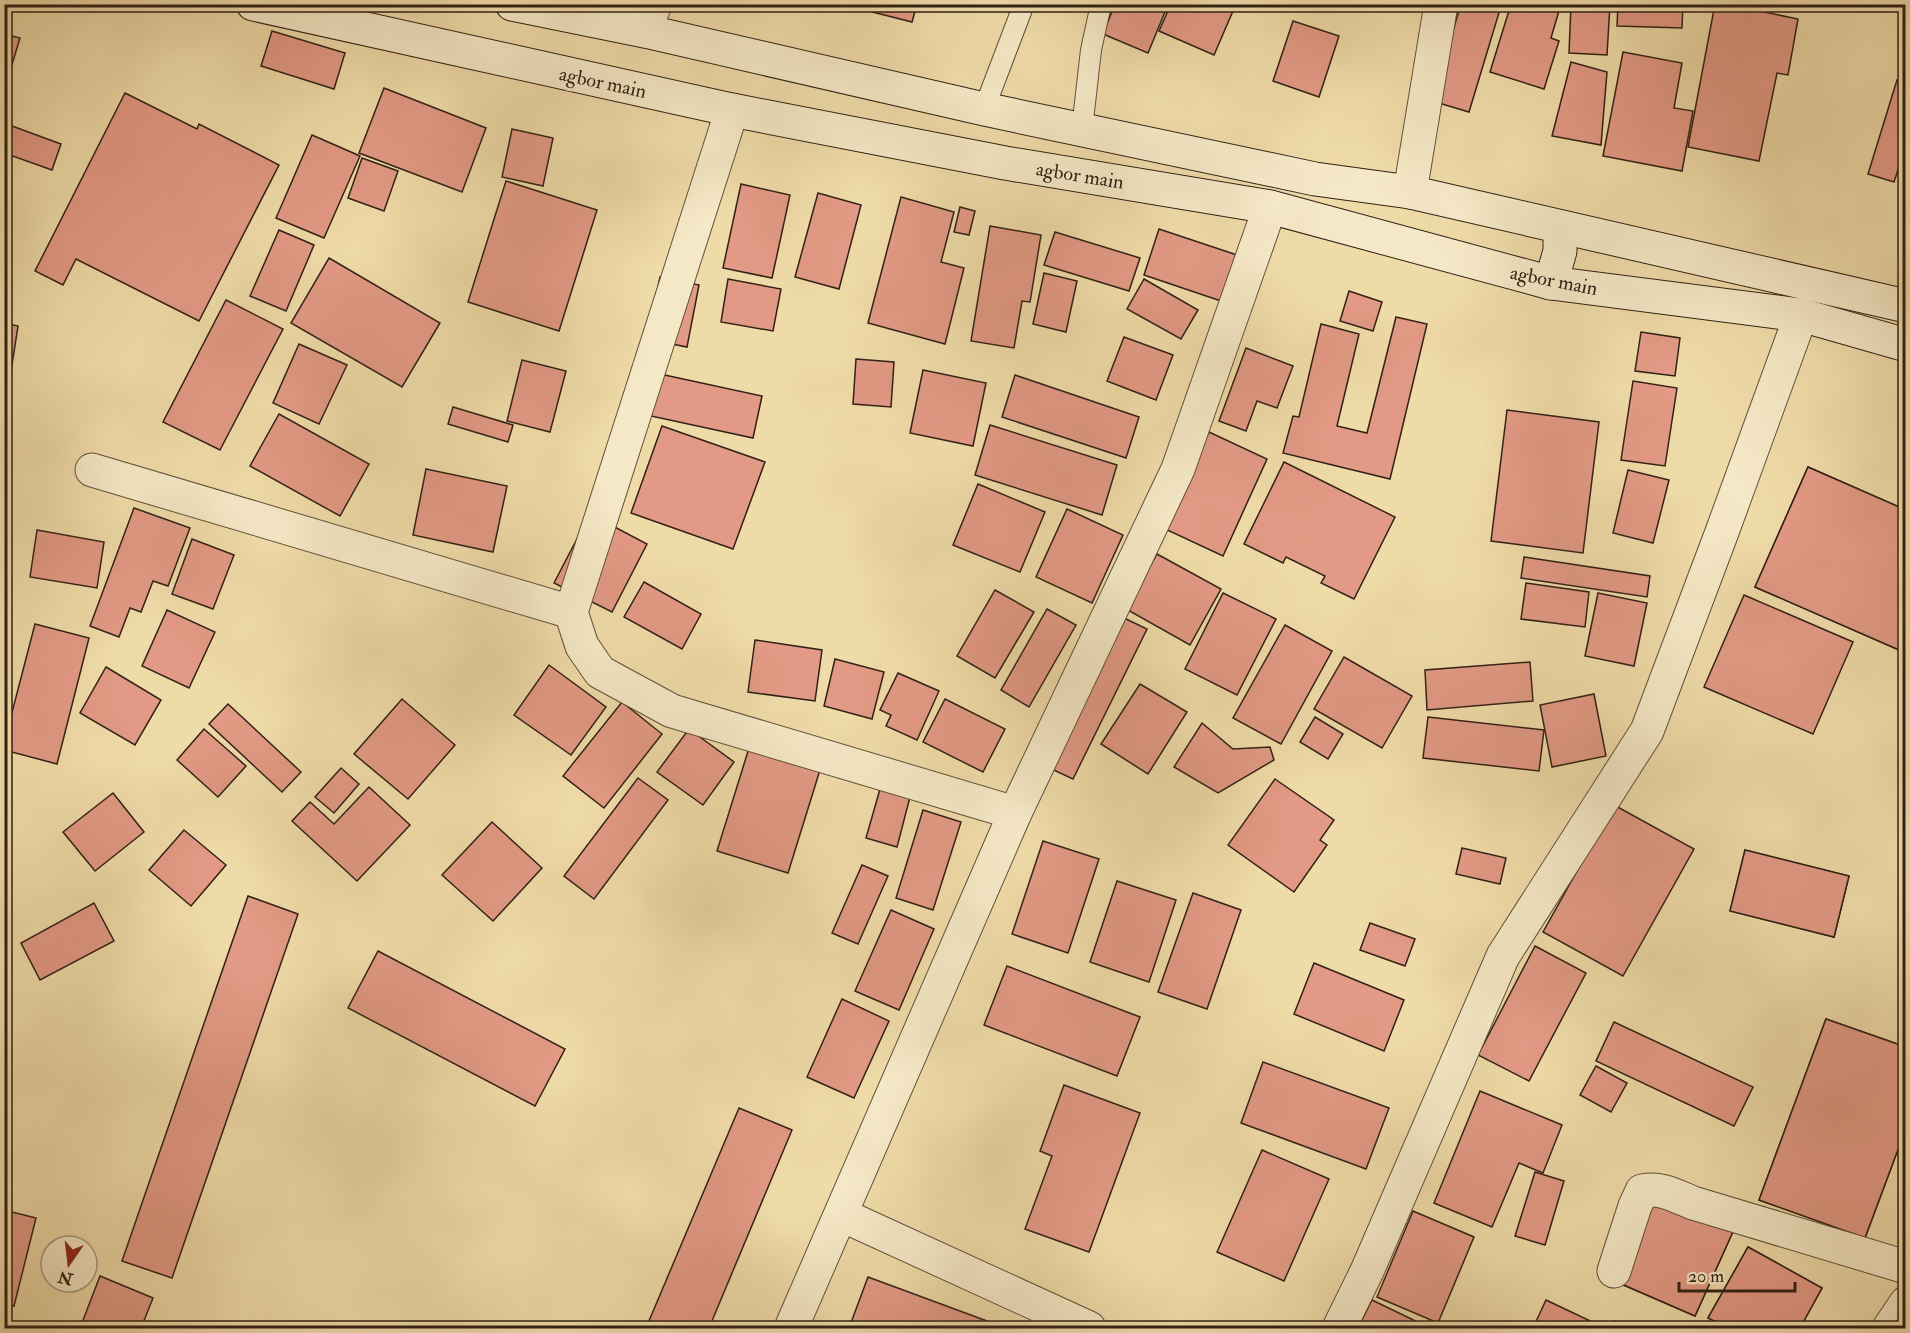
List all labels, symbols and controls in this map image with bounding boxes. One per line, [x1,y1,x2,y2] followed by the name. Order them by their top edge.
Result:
[557,61,649,104] street label: agbor main
[1034,156,1126,195] street label: agbor main
[1508,260,1600,301] street label: agbor main
[39,1234,99,1294] north arrow
[1679,1255,1794,1293] scale bar
[1688,1265,1724,1288] text: 20 m
[56,1266,76,1289] text: N

